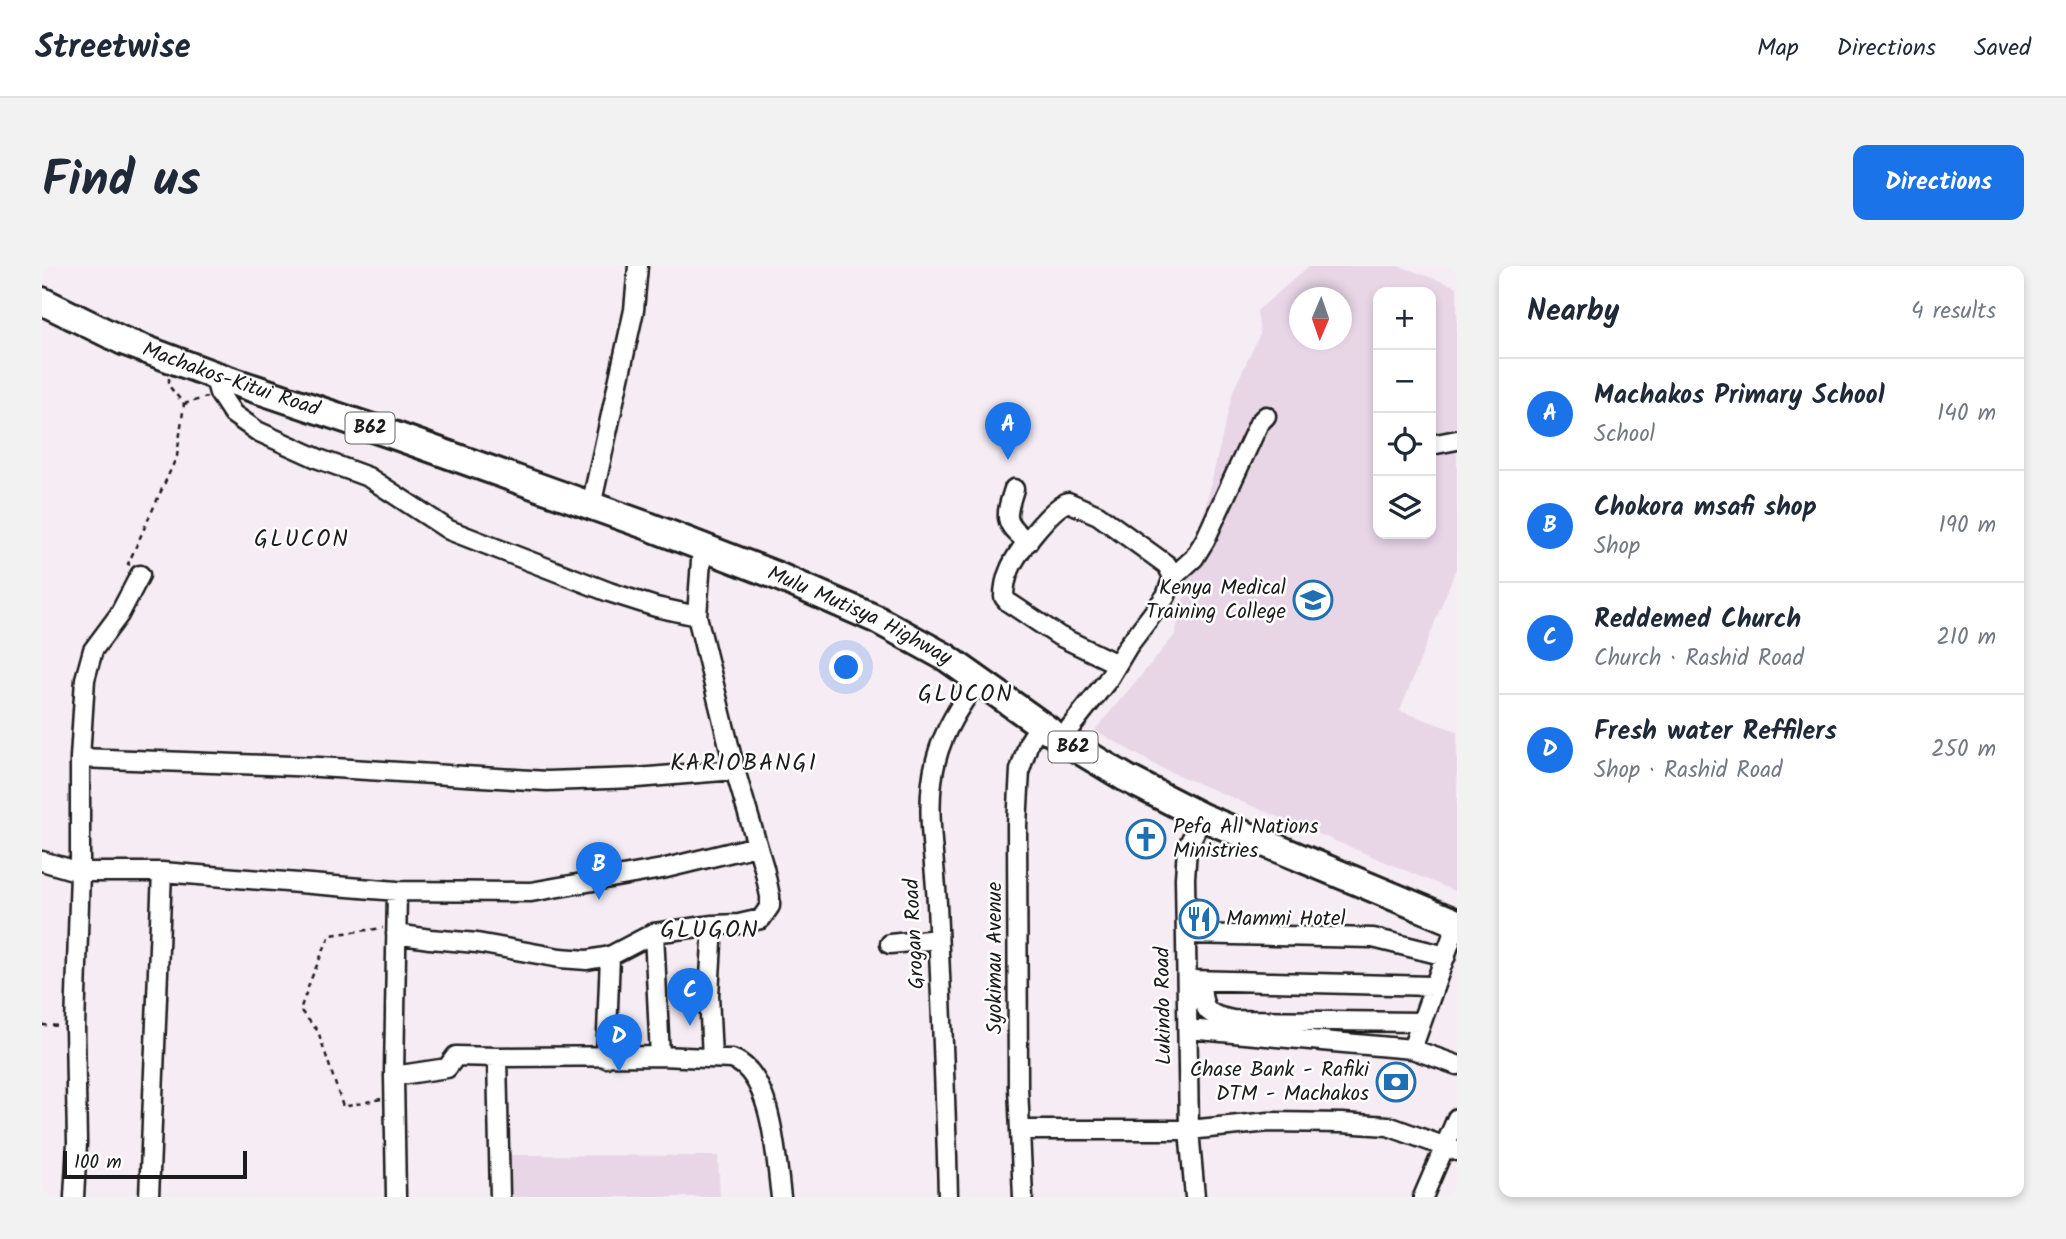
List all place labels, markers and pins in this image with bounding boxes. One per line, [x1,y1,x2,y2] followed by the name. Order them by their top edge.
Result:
[985,402,1031,460] pin: A
[1146,572,1287,629] place label: Kenya Medical Training College
[1292,579,1334,621] school or university icon: Kenya Medical Training College
[1173,811,1318,868] place label: Pefa All Nations Ministries
[1125,818,1167,860] church icon: Pefa All Nations Ministries
[576,842,622,900] pin: B
[1178,898,1220,940] restaurant icon: Mammi Hotel
[1226,903,1346,936] place label: Mammi Hotel
[667,968,713,1026] pin: C
[596,1014,642,1072] pin: D
[1190,1054,1370,1111] place label: Chase Bank - Rafiki DTM - Machakos
[1375,1061,1417,1103] bank icon: Chase Bank - Rafiki DTM - Machakos

